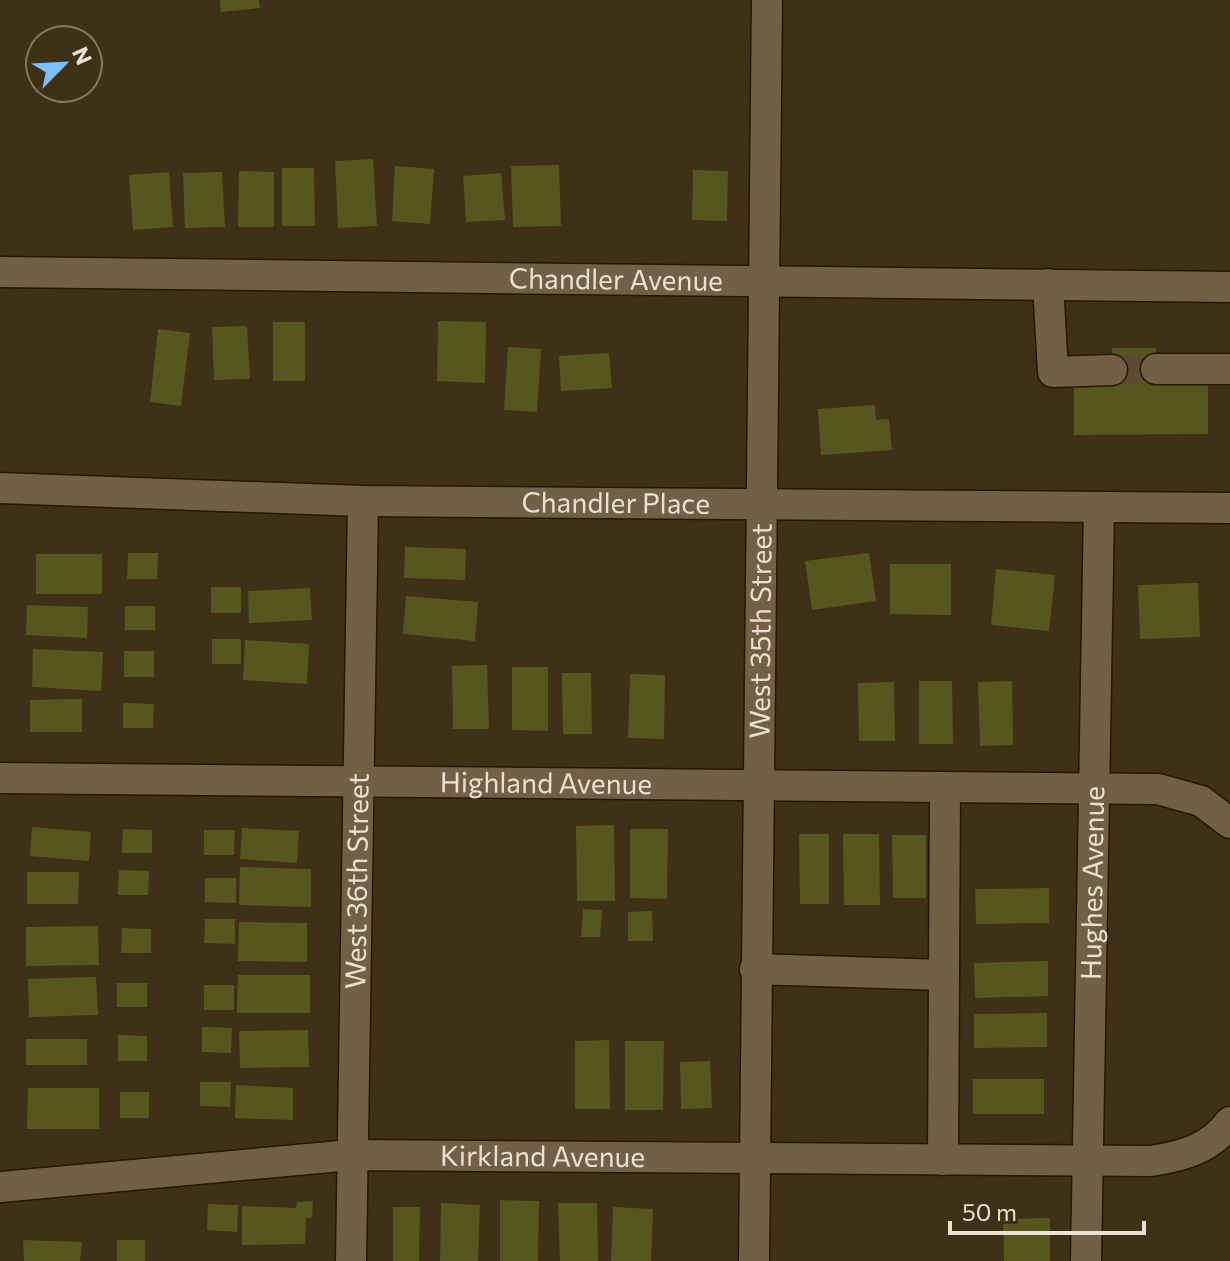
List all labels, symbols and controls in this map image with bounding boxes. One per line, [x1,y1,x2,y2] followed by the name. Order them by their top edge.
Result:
[24,24,104,104] north arrow
[67,43,98,69] text: N
[509,260,723,297] street label: Chandler Avenue
[521,484,710,520] street label: Chandler Place
[741,523,778,739] street label: West 35th Street
[440,764,652,800] street label: Highland Avenue
[337,773,375,989] street label: West 36th Street
[1073,786,1110,980] street label: Hughes Avenue
[440,1138,645,1173] street label: Kirkland Avenue
[950,1185,1144,1235] scale bar
[962,1197,1017,1226] text: 50 m

